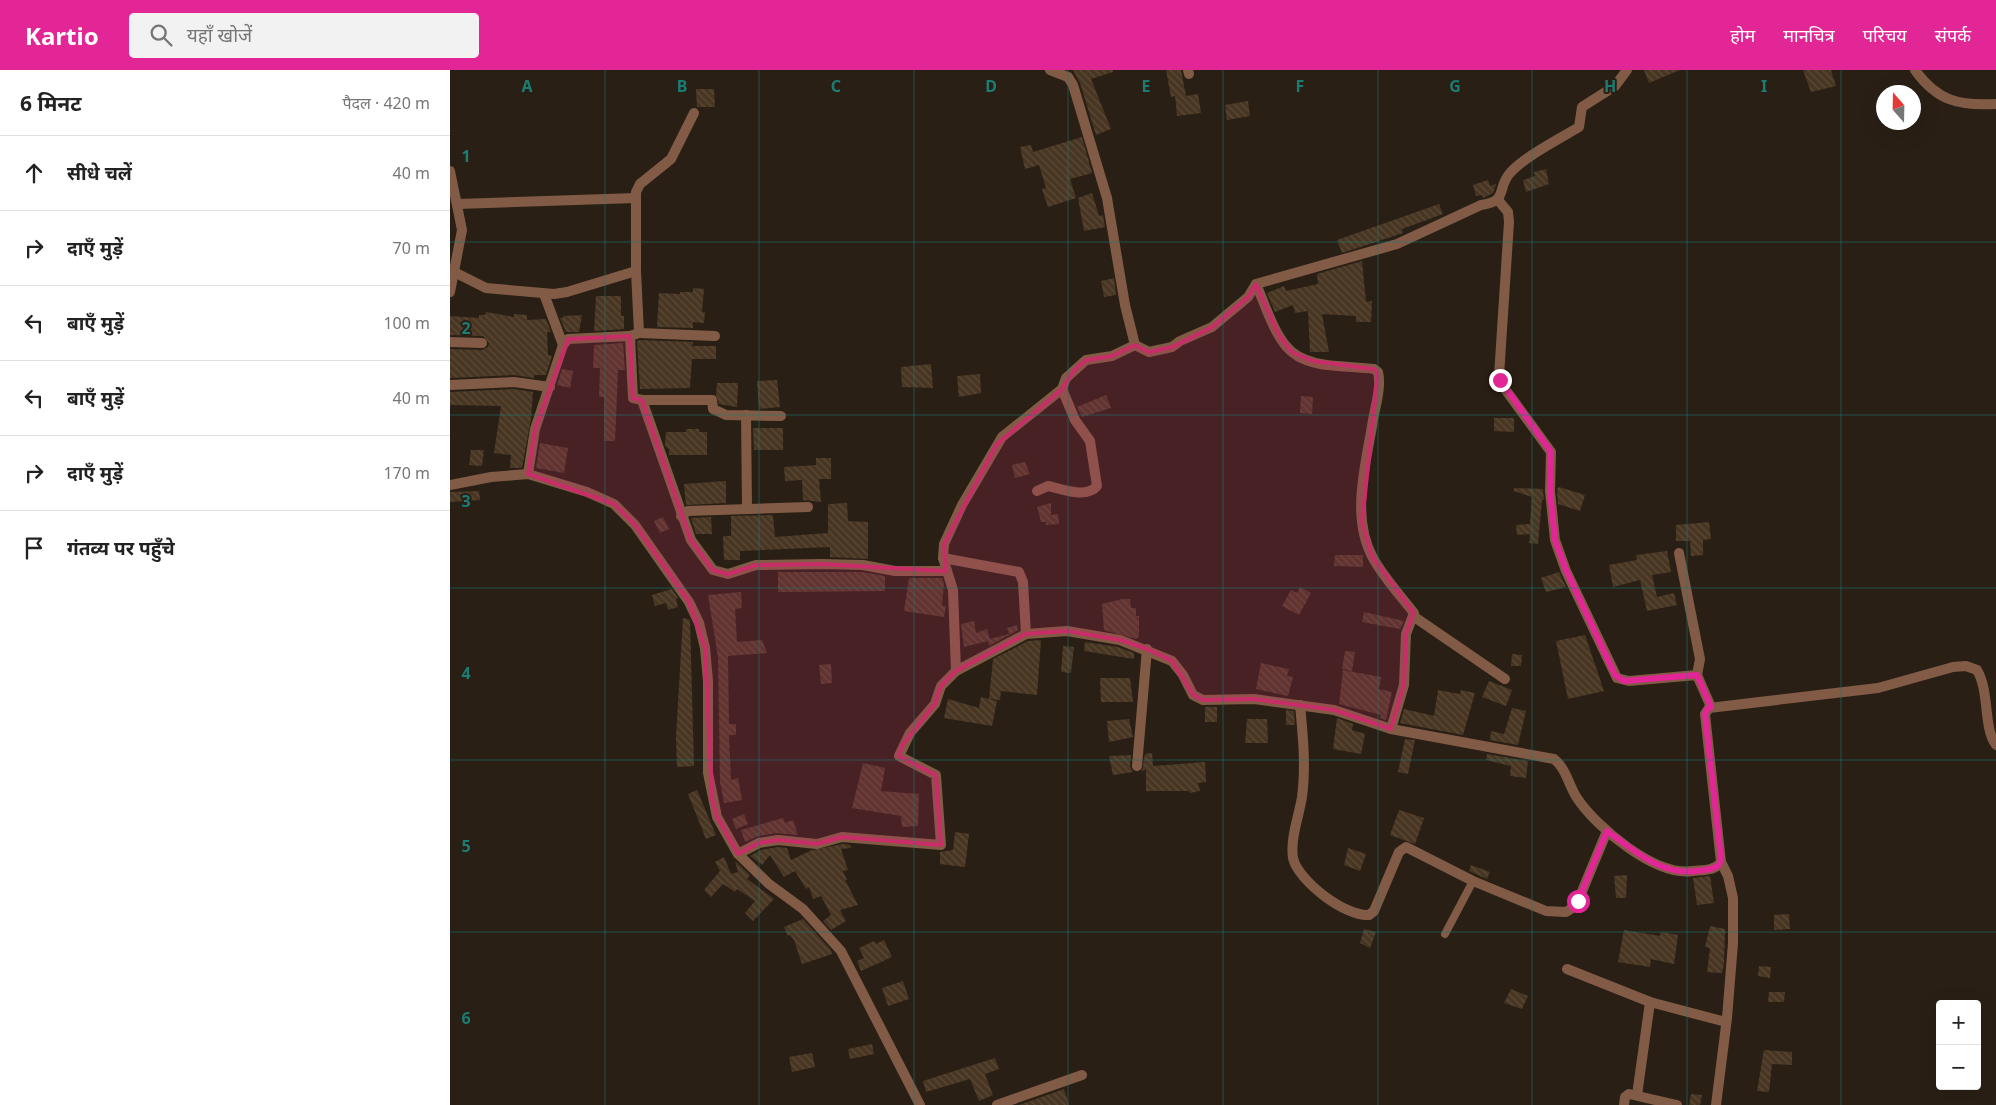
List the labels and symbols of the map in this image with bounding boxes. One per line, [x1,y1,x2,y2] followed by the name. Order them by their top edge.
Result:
[521,75,533,97] text: A
[677,75,687,97] text: B
[831,75,841,97] text: C
[985,75,997,97] text: D
[1142,75,1151,97] text: E
[1296,75,1304,97] text: F
[1449,75,1461,97] text: G
[1604,75,1616,97] text: H
[1761,75,1767,97] text: I
[1876,85,1921,130] north arrow
[461,145,471,167] text: 1
[461,317,471,339] text: 2
[1489,369,1512,392] route end
[461,490,471,512] text: 3
[461,662,471,684] text: 4
[461,835,471,857] text: 5
[1567,890,1590,913] route start
[461,1007,471,1029] text: 6

